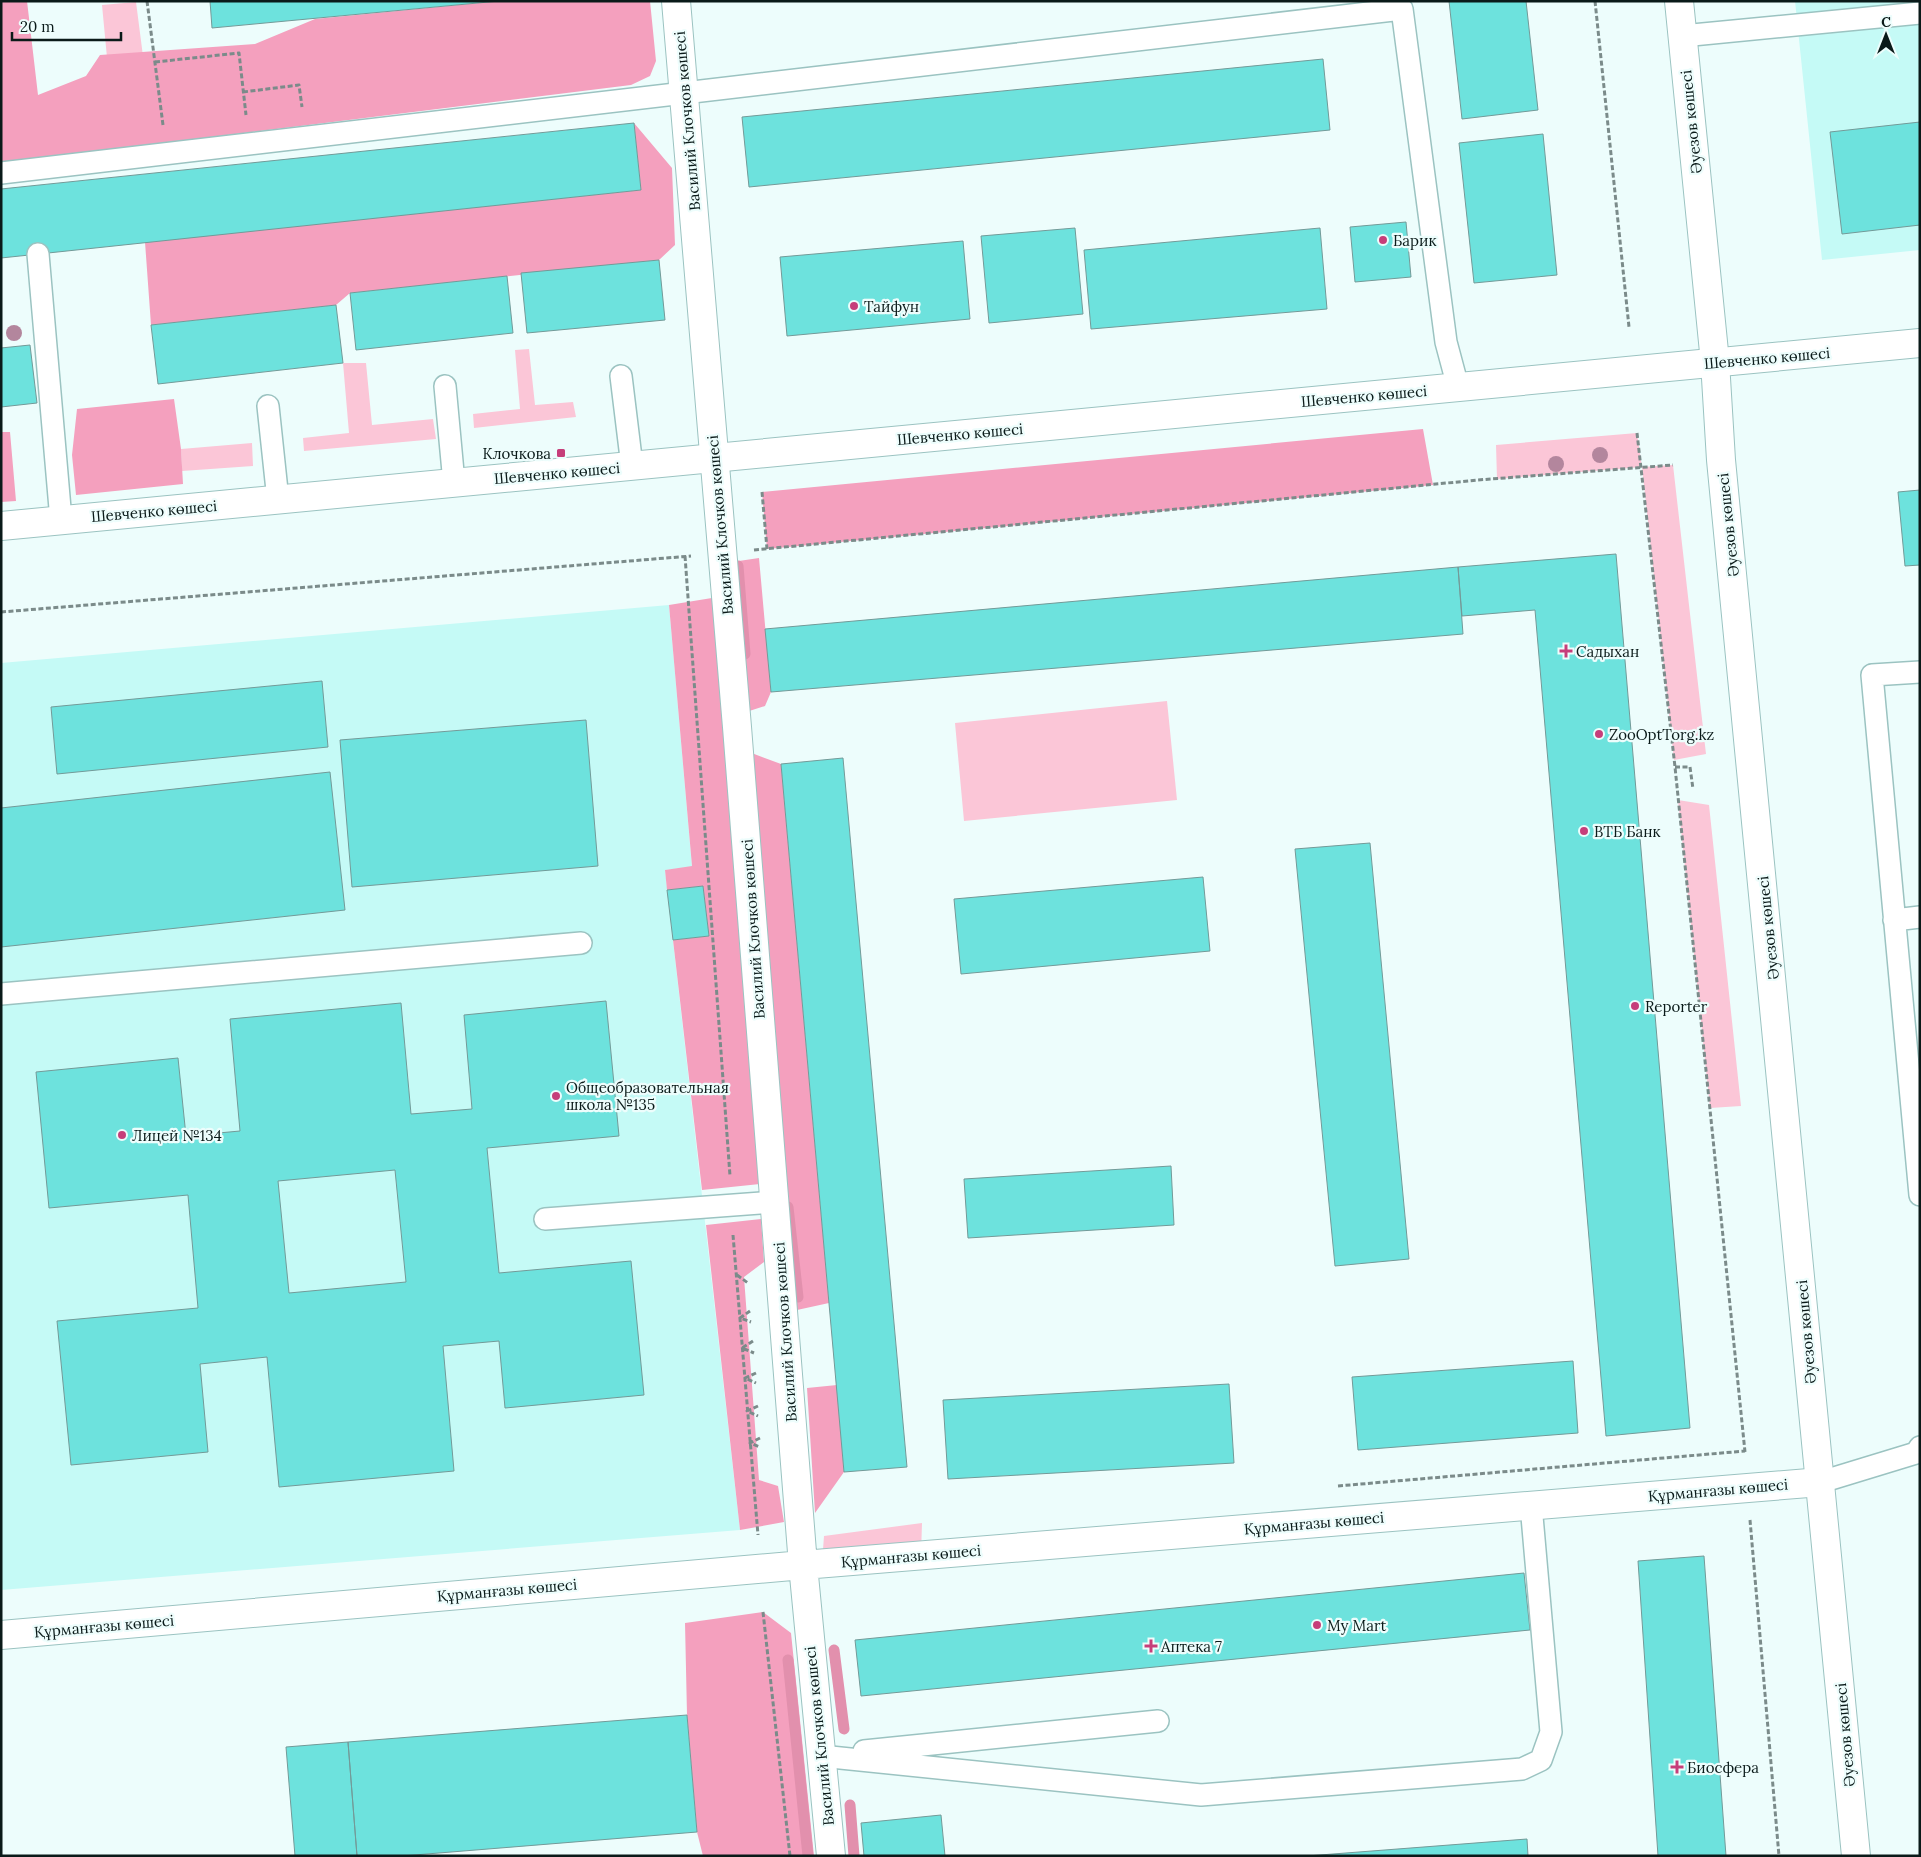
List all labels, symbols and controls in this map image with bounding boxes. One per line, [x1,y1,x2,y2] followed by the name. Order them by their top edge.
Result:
[12,10,121,42] scale bar
[1861,10,1911,60] north arrow
[1881,13,1891,31] text: С
[20,17,55,36] text: 20 m
[670,30,704,212] street label: Василий Клочков көшесі
[1676,69,1706,175] street label: Әуезов көшесі
[1393,231,1437,250] place label: Барик
[1377,234,1389,246] marker: Барик
[864,297,919,316] place label: Тайфун
[848,300,860,312] marker: Тайфун
[1703,343,1831,373] street label: Шевченко көшесі
[1300,381,1428,411] street label: Шевченко көшесі
[896,419,1024,449] street label: Шевченко көшесі
[703,434,737,616] street label: Василий Клочков көшесі
[482,444,551,463] place label: Клочкова
[555,447,567,459] marker: Клочкова
[493,458,621,488] street label: Шевченко көшесі
[1713,472,1743,578] street label: Әуезов көшесі
[90,496,218,526] street label: Шевченко көшесі
[1576,642,1639,661] place label: Садыхан
[1560,645,1572,657] marker: Садыхан
[1609,725,1714,744] place label: ZooOptTorg.kz
[1593,728,1605,740] marker: ZooOptTorg.kz
[1594,822,1661,841] place label: ВТБ Банк
[1578,825,1590,837] marker: ВТБ Банк
[737,838,769,1020] street label: Василий Клочков көшесі
[1753,875,1783,981] street label: Әуезов көшесі
[1645,997,1708,1016] place label: Reporter
[1629,1000,1641,1012] marker: Reporter
[566,1078,729,1114] place label: Общеобразовательная школа №135
[550,1090,562,1102] marker: Общеобразовательная школа №135
[132,1126,222,1145] place label: Лицей №134
[116,1129,128,1141] marker: Лицей №134
[769,1241,801,1423] street label: Василий Клочков көшесі
[1792,1279,1820,1385] street label: Әуезов көшесі
[1647,1474,1789,1506] street label: Құрманғазы көшесі
[1243,1507,1385,1539] street label: Құрманғазы көшесі
[840,1540,982,1572] street label: Құрманғазы көшесі
[436,1574,578,1606] street label: Құрманғазы көшесі
[33,1610,175,1642] street label: Құрманғазы көшесі
[1327,1616,1387,1635] place label: My Mart
[1311,1619,1323,1631] marker: My Mart
[1160,1637,1222,1656] place label: Аптека 7
[1145,1640,1157,1652] marker: Аптека 7
[800,1645,838,1827] street label: Василий Клочков көшесі
[1831,1682,1859,1788] street label: Әуезов көшесі
[1687,1758,1759,1777] place label: Биосфера
[1671,1761,1683,1773] marker: Биосфера

